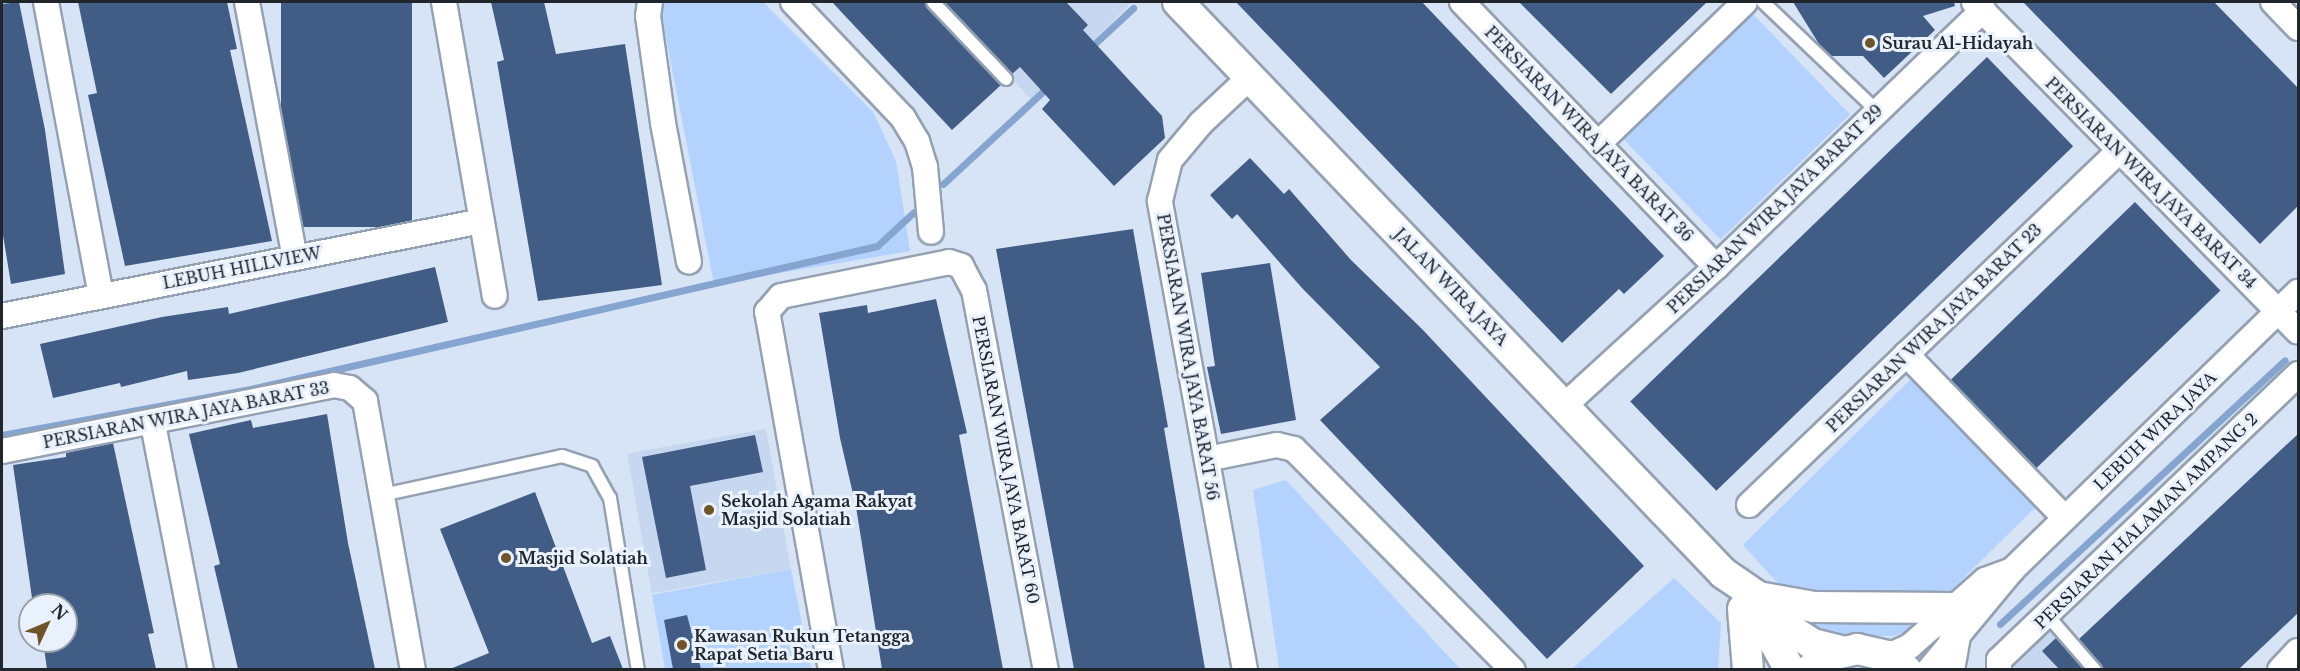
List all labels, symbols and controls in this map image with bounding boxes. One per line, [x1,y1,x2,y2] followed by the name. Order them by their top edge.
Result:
[1480,22,1698,246] street label: PERSIARAN WIRA JAYA BARAT 36
[1882,33,2034,53] place label: Surau Al-Hidayah
[1863,36,1877,50] marker: Surau Al-Hidayah
[2041,73,2261,293] street label: PERSIARAN WIRA JAYA BARAT 34
[1663,100,1887,318] street label: PERSIARAN WIRA JAYA BARAT 29
[1153,211,1223,503] street label: PERSIARAN WIRA JAYA BARAT 56
[1822,219,2046,437] street label: PERSIARAN WIRA JAYA BARAT 23
[1390,224,1512,350] street label: JALAN WIRA JAYA
[161,243,323,293] street label: LEBUH HILLVIEW
[968,313,1044,607] street label: PERSIARAN WIRA JAYA BARAT 60
[2089,367,2221,495] street label: LEBUH WIRA JAYA
[40,378,332,452] street label: PERSIARAN WIRA JAYA BARAT 33
[2030,409,2262,633] street label: PERSIARAN HALAMAN AMPANG 2
[721,491,914,529] place label: Sekolah Agama Rakyat Masjid Solatiah
[702,503,716,517] marker: Sekolah Agama Rakyat Masjid Solatiah
[518,548,648,568] place label: Masjid Solatiah
[499,551,513,565] marker: Masjid Solatiah
[18,593,78,653] north arrow
[47,600,72,624] text: N
[694,626,911,664] place label: Kawasan Rukun Tetangga Rapat Setia Baru
[675,638,689,652] marker: Kawasan Rukun Tetangga Rapat Setia Baru

